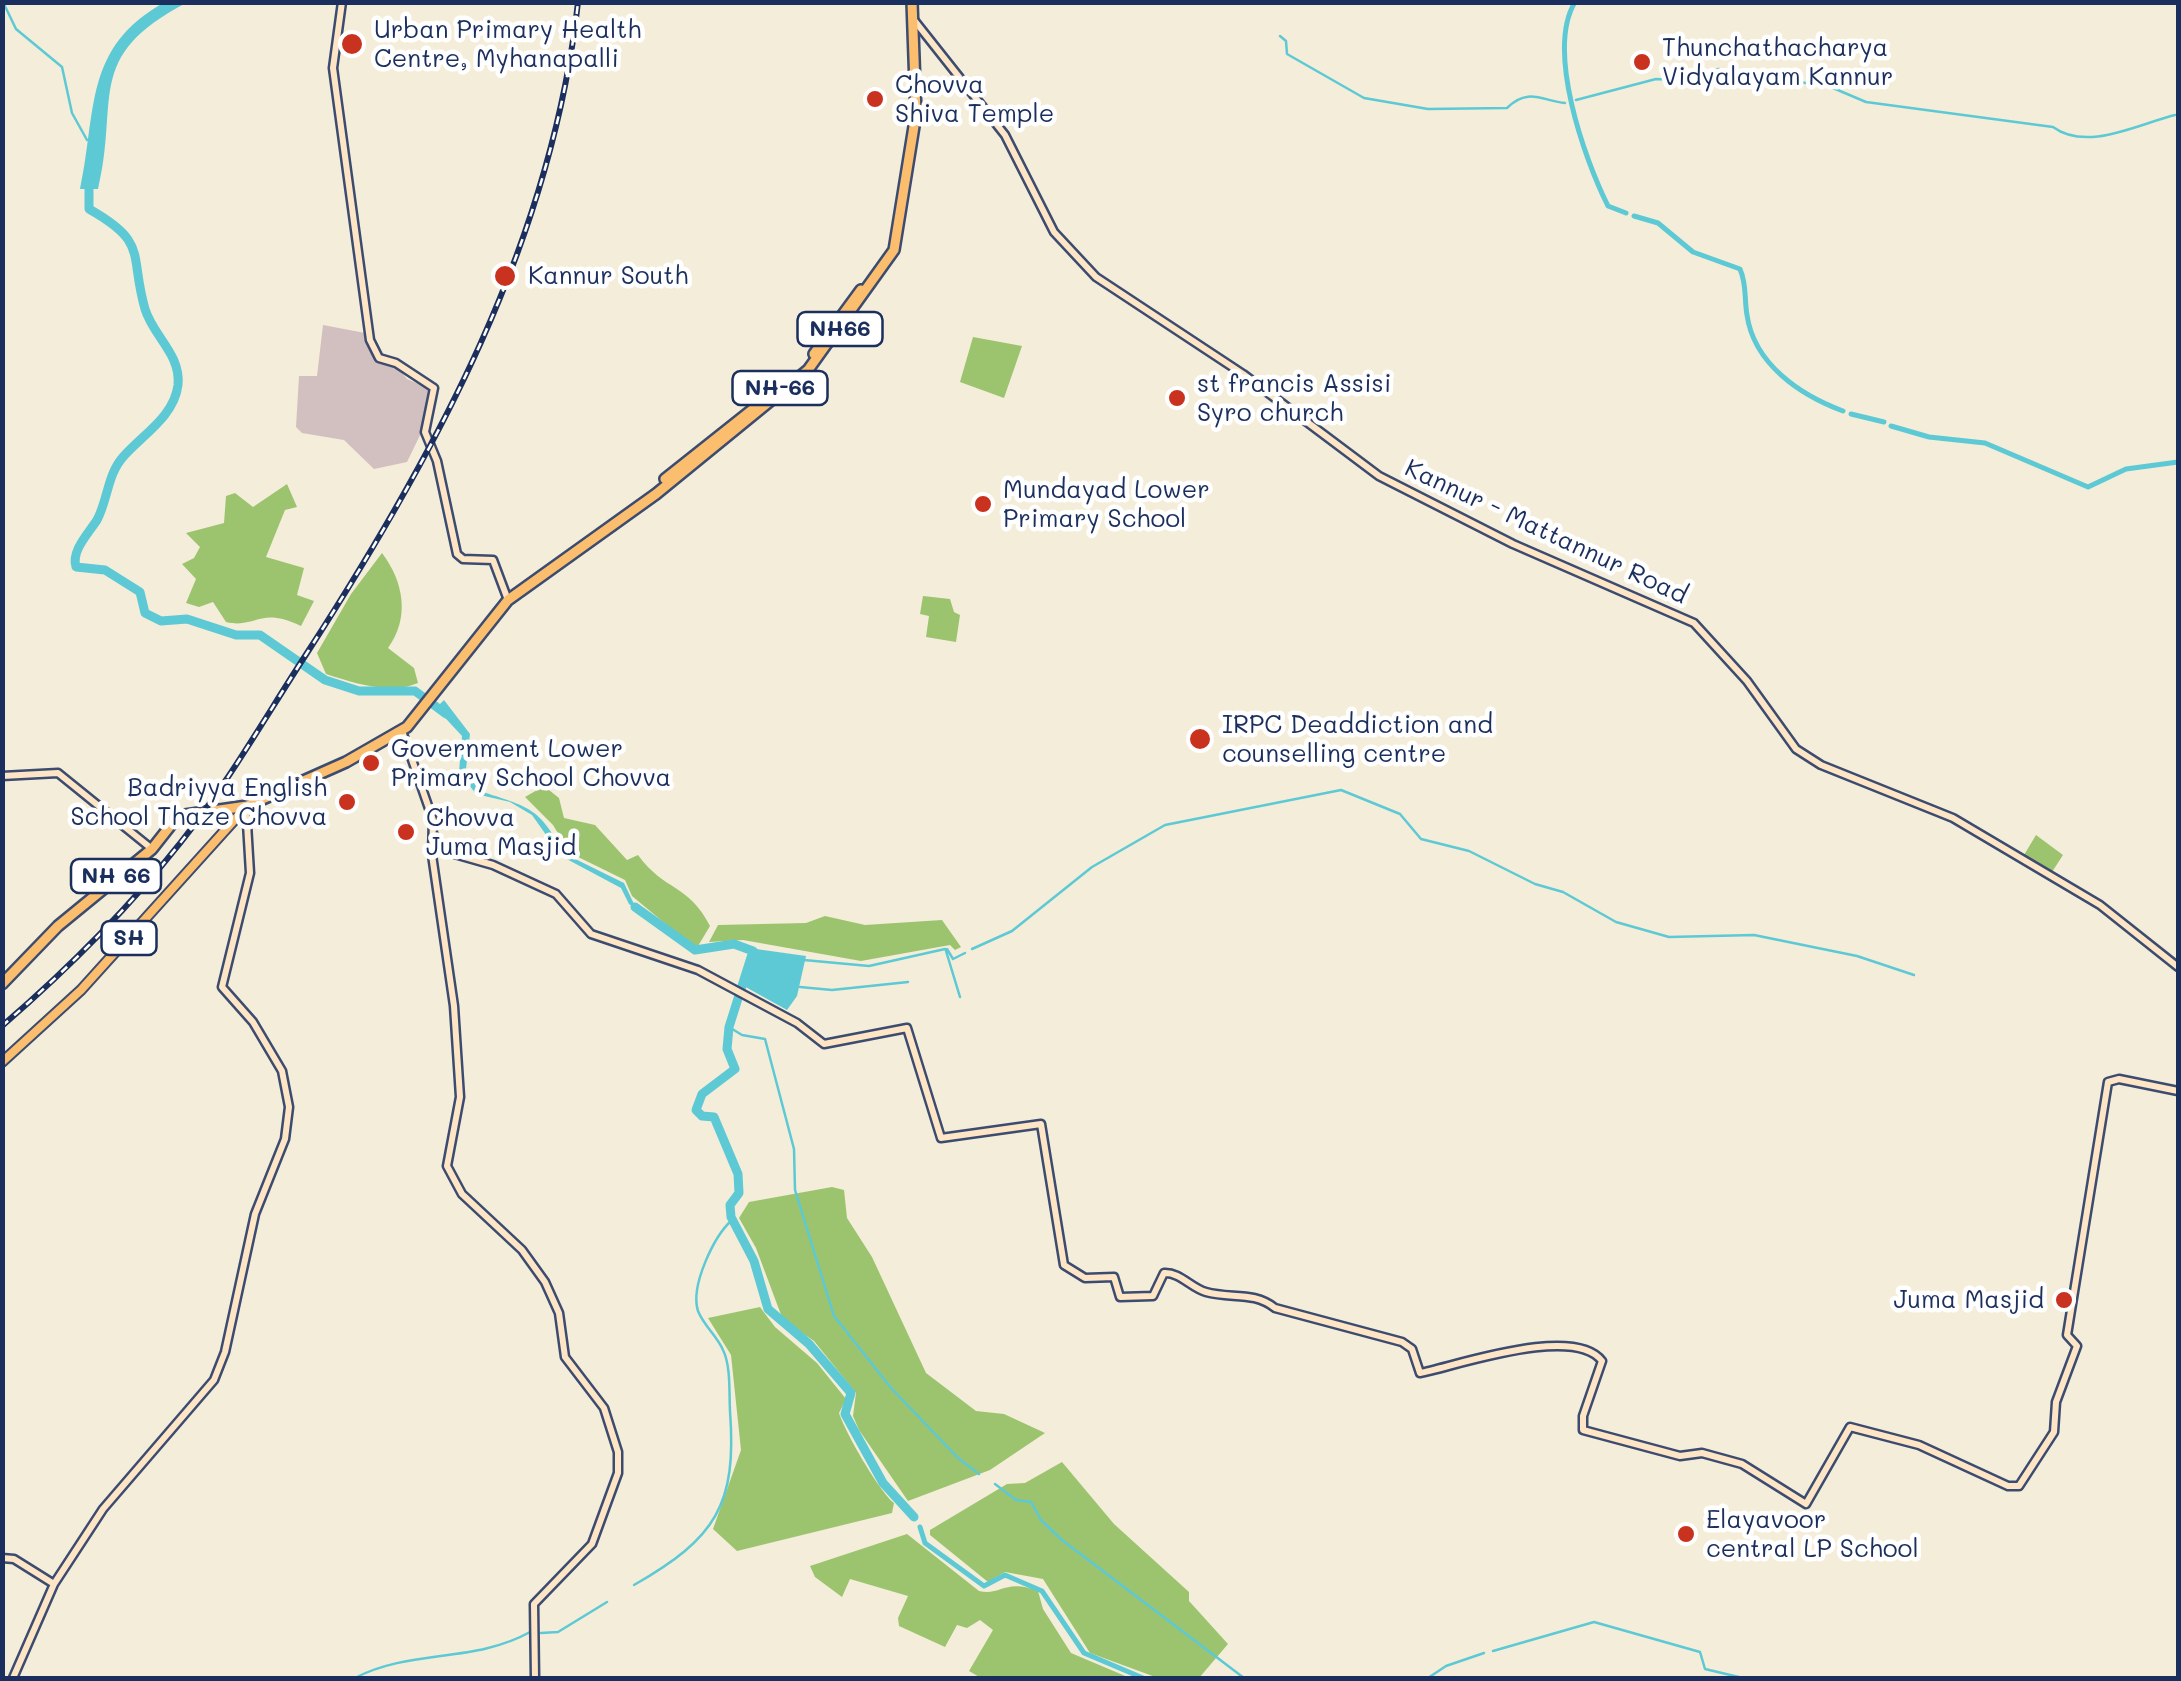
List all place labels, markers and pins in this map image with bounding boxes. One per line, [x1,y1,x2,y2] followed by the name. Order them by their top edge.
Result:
[374,15,641,74] place label: Urban Primary Health Centre, Myhanapalli
[339,31,365,57] marker: Urban Primary Health Centre, Myhanapalli
[1662,33,1893,92] place label: Thunchathacharya Vidyalayam Kannur
[1631,51,1653,73] marker: Thunchathacharya Vidyalayam Kannur
[895,70,1054,129] place label: Chovva Shiva Temple
[864,88,886,110] marker: Chovva Shiva Temple
[528,261,688,291] place label: Kannur South
[492,263,518,289] marker: Kannur South
[1197,369,1391,428] place label: st francis Assisi Syro church
[1166,387,1188,409] marker: st francis Assisi Syro church
[1003,475,1210,534] place label: Mundayad Lower Primary School
[972,493,994,515] marker: Mundayad Lower Primary School
[1222,710,1493,769] place label: IRPC Deaddiction and counselling centre
[1187,726,1213,752] marker: IRPC Deaddiction and counselling centre
[391,734,671,793] place label: Government Lower Primary School Chovva
[360,752,382,774] marker: Government Lower Primary School Chovva
[70,773,327,832] place label: Badriyya English School Thaze Chovva
[336,791,358,813] marker: Badriyya English School Thaze Chovva
[426,803,576,862] place label: Chovva Juma Masjid
[395,821,417,843] marker: Chovva Juma Masjid
[1894,1285,2044,1315] place label: Juma Masjid
[2053,1289,2075,1311] marker: Juma Masjid
[1706,1505,1919,1564] place label: Elayavoor central LP School
[1675,1523,1697,1545] marker: Elayavoor central LP School

